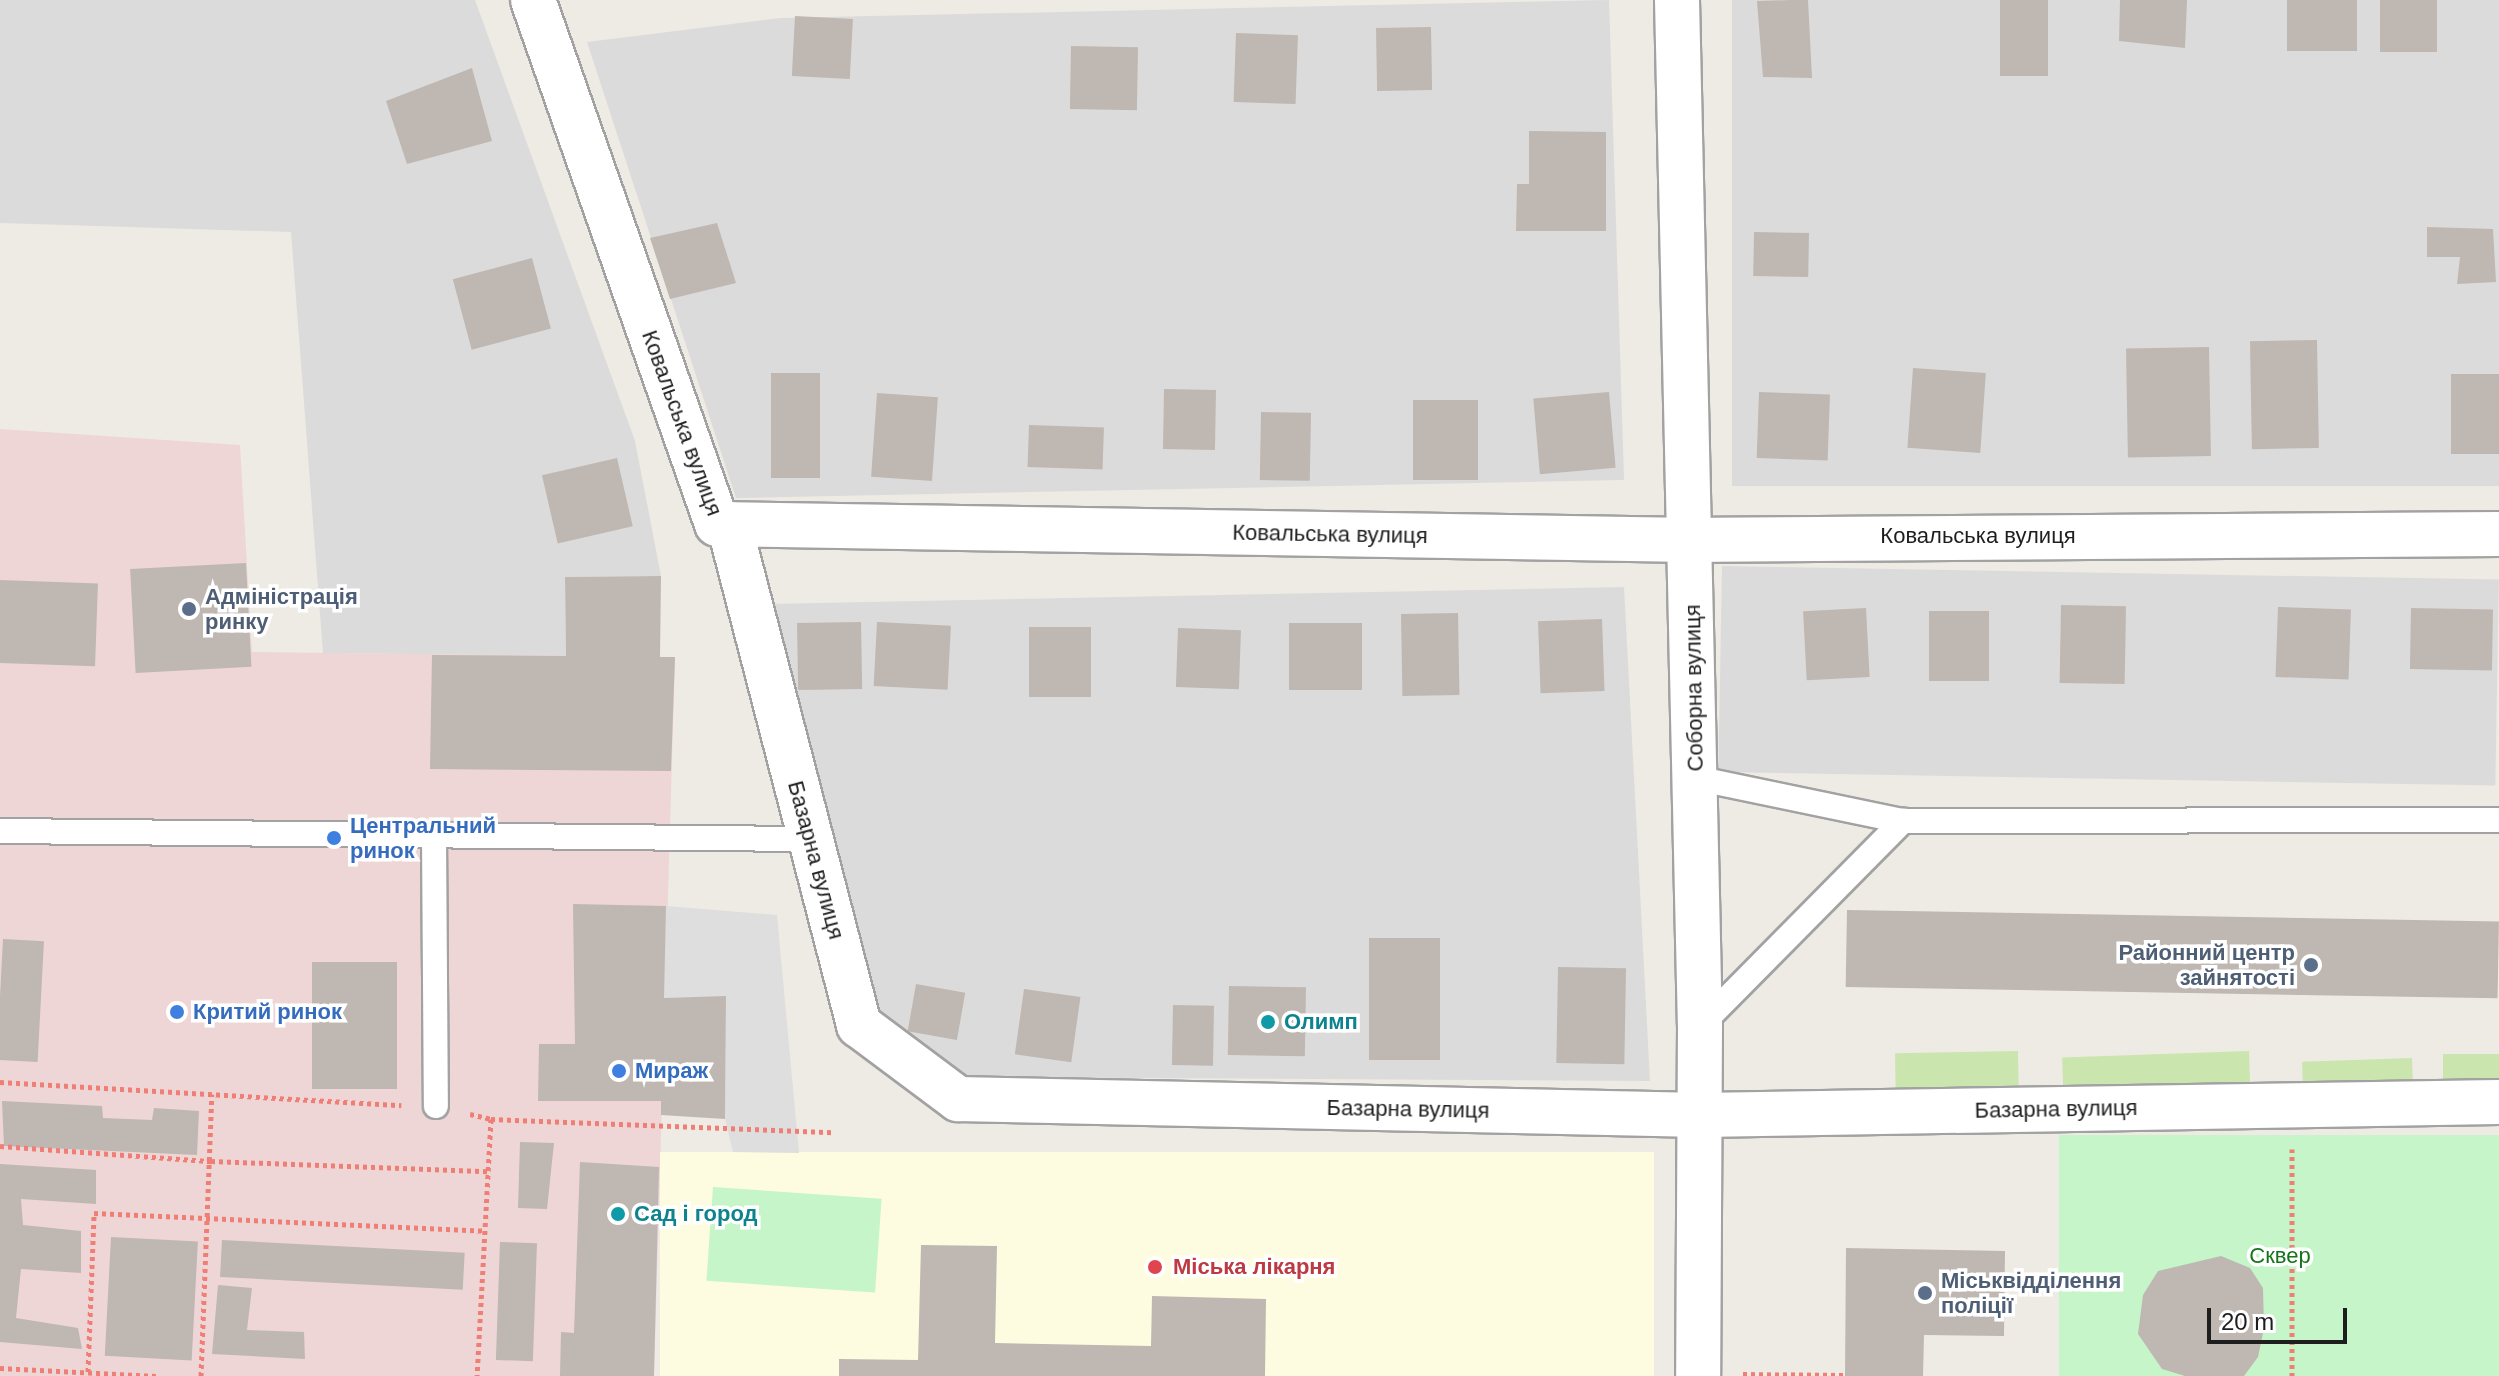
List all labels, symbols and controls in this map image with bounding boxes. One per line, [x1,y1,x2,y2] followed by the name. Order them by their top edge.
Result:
[636,327,728,519] street label: Ковальська вулиця
[1232,519,1428,549] street label: Ковальська вулиця
[1880,523,2076,549] street label: Ковальська вулиця
[205,583,358,634] place label: Адміністрація ринку
[180,600,198,618] marker: Адміністрація ринку
[1679,604,1709,772] street label: Соборна вулиця
[782,778,850,942] street label: Базарна вулиця
[350,812,496,864] place label: Центральний ринок
[325,829,343,847] marker: Центральний ринок
[2118,939,2295,990] place label: Районний центр зайнятості
[2302,956,2320,974] marker: Районний центр зайнятості
[193,999,342,1025] place label: Критий ринок
[168,1003,186,1021] marker: Критий ринок
[1284,1009,1358,1035] place label: Олимп
[1259,1013,1277,1031] marker: Олимп
[635,1058,708,1084] place label: Мираж
[610,1062,628,1080] marker: Мираж
[1326,1094,1490,1124] street label: Базарна вулиця
[1974,1094,2138,1124] street label: Базарна вулиця
[634,1201,758,1227] place label: Сад і город
[609,1205,627,1223] marker: Сад і город
[2249,1243,2311,1269] park label: Сквер
[1173,1254,1335,1280] place label: Міська лікарня
[1144,1256,1166,1278] marker: Міська лікарня
[1941,1267,2121,1318] place label: Міськвідділення поліції
[1916,1284,1934,1302] marker: Міськвідділення поліції
[2211,1292,2351,1342] scale bar
[2221,1308,2274,1335] text: 20 m

